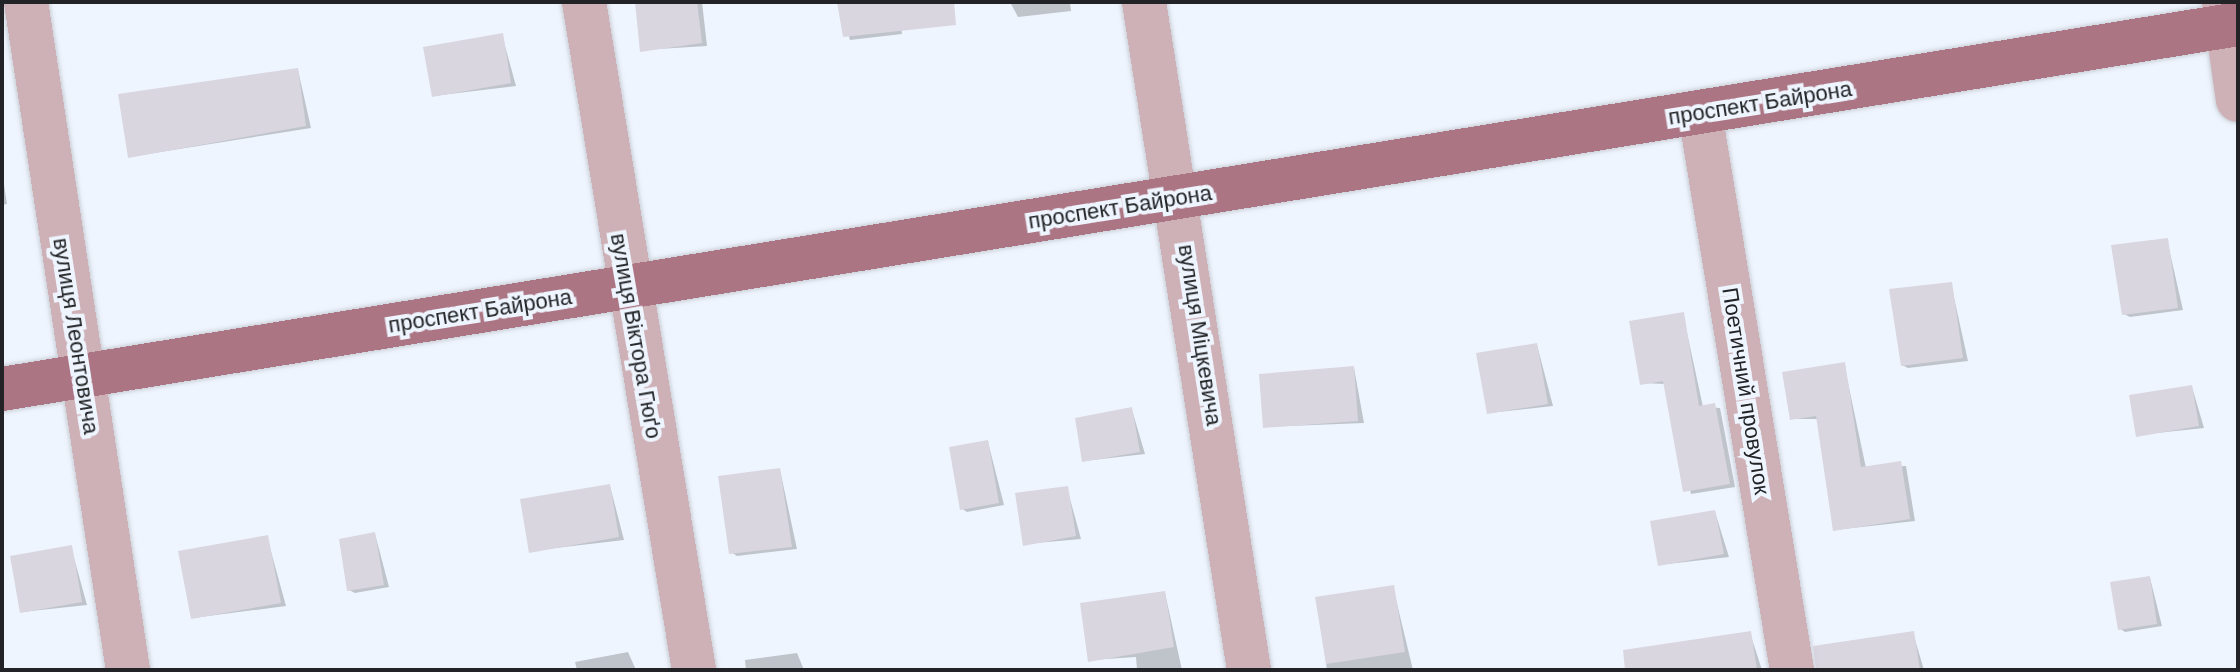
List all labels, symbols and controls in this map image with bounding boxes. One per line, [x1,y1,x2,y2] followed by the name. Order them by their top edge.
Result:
[1666,75,1854,131] street label: проспект Байрона
[1026,179,1214,235] street label: проспект Байрона
[605,231,667,441] street label: вулиця Віктора Гюґо
[47,236,105,436] street label: вулиця Леонтовича
[1173,243,1227,427] street label: вулиця Міцкевича
[386,283,574,339] street label: проспект Байрона
[1717,286,1775,496] street label: Поетичний провулок

